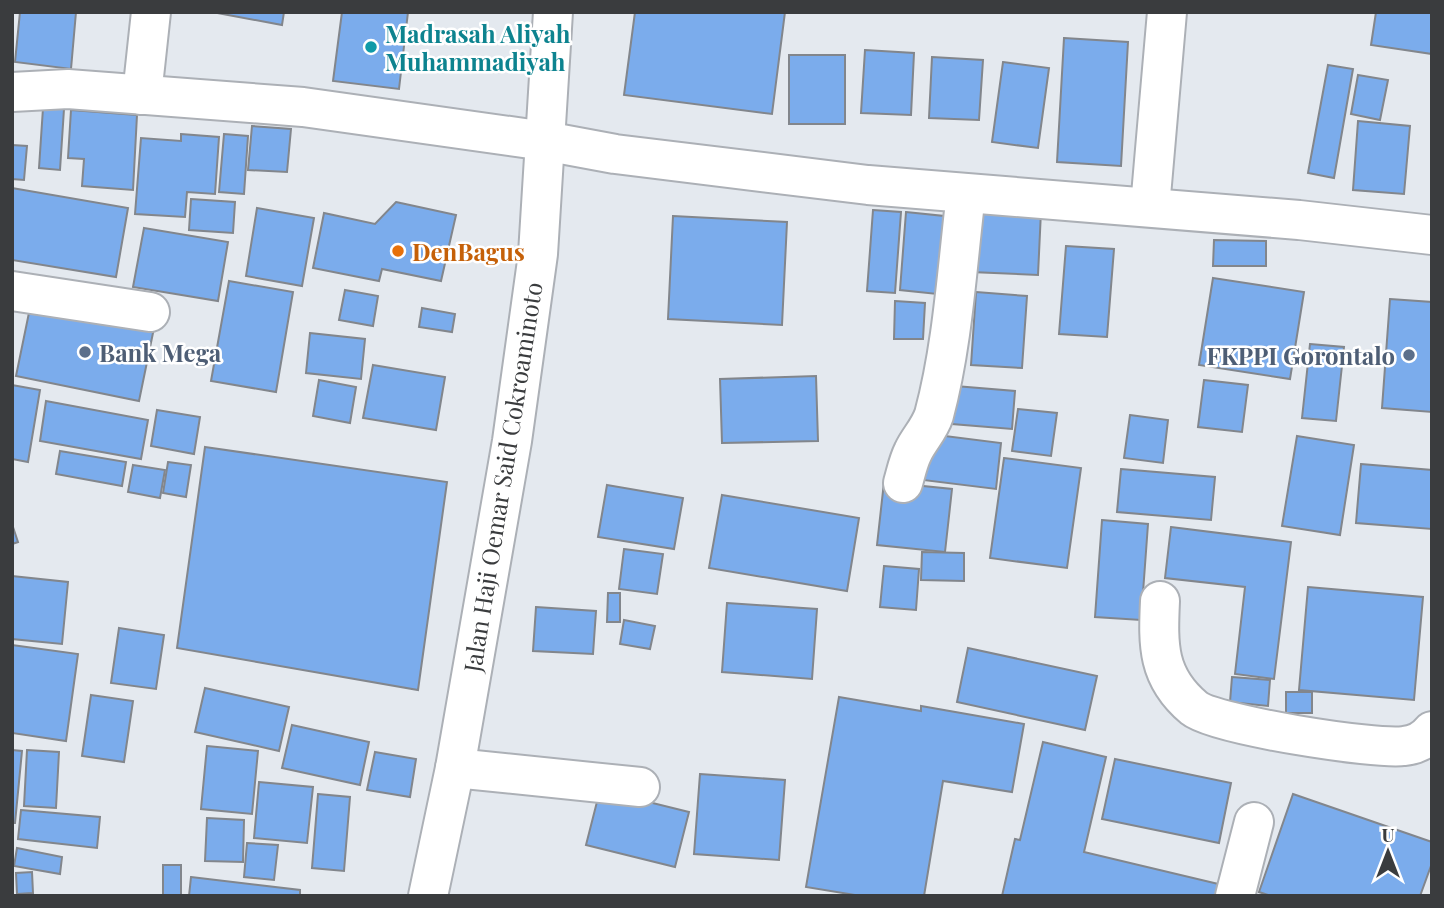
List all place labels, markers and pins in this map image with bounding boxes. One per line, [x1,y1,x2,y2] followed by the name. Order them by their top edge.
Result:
[385,17,571,77] place label: Madrasah Aliyah Muhammadiyah
[363,39,379,55] marker: Madrasah Aliyah Muhammadiyah
[412,235,525,267] place label: DenBagus
[390,243,406,259] marker: DenBagus
[99,336,222,368] place label: Bank Mega
[1206,339,1395,371] place label: FKPPI Gorontalo
[77,344,93,360] marker: Bank Mega
[1401,347,1417,363] marker: FKPPI Gorontalo

